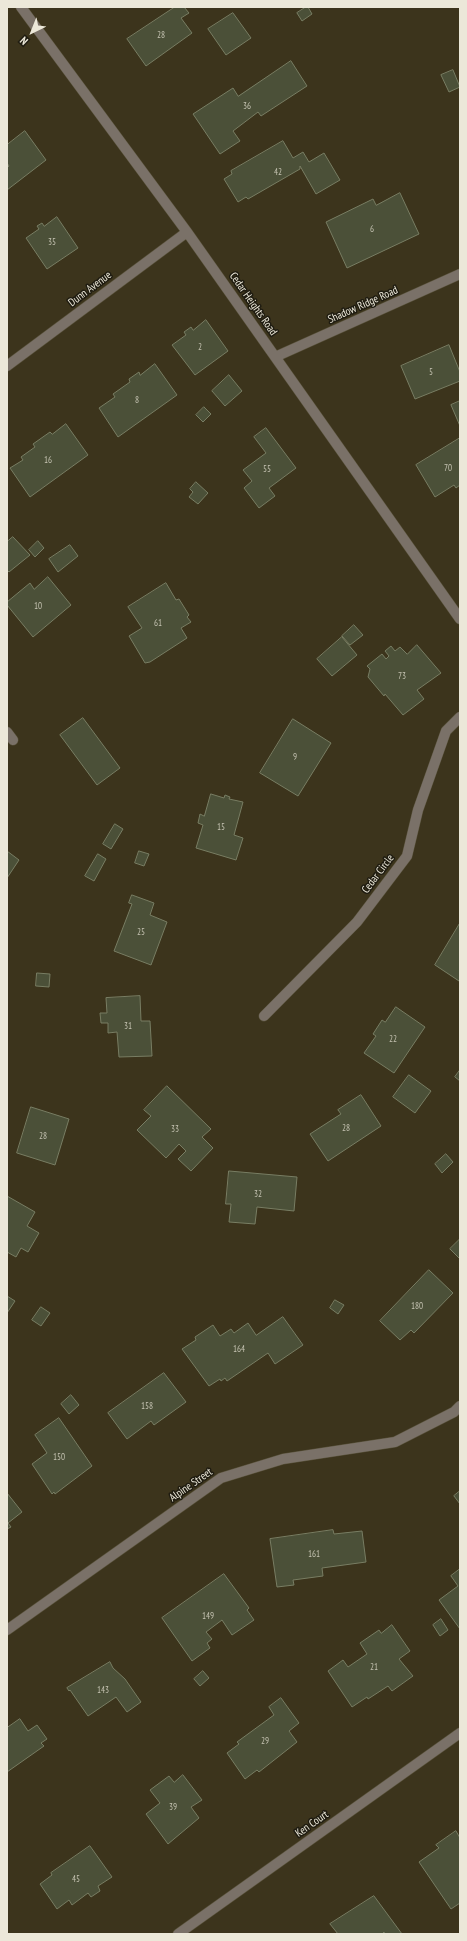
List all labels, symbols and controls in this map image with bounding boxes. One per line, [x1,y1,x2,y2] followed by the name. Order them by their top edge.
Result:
[12,12,52,52] north arrow
[157,30,165,40] house number: 28
[17,34,31,48] text: N
[243,101,251,111] house number: 36
[274,167,282,177] house number: 42
[370,224,374,234] house number: 6
[48,237,56,247] house number: 35
[66,269,114,309] street label: Dunn Avenue
[226,270,280,338] street label: Cedar Heights Road
[326,284,400,326] street label: Shadow Ridge Road
[198,342,202,352] house number: 2
[429,367,433,377] house number: 5
[135,395,139,405] house number: 8
[44,455,52,465] house number: 16
[444,463,452,473] house number: 70
[263,464,271,474] house number: 55
[34,601,42,611] house number: 10
[154,618,162,628] house number: 61
[398,671,406,681] house number: 73
[293,752,297,762] house number: 9
[217,822,225,832] house number: 15
[359,852,397,896] street label: Cedar Circle
[137,927,145,937] house number: 25
[124,1021,132,1031] house number: 31
[389,1034,397,1044] house number: 22
[342,1123,350,1133] house number: 28
[171,1124,179,1134] house number: 33
[39,1131,47,1141] house number: 28
[254,1189,262,1199] house number: 32
[411,1301,423,1311] house number: 180
[233,1344,245,1354] house number: 164
[141,1401,153,1411] house number: 158
[53,1452,65,1462] house number: 150
[167,1465,215,1505] street label: Alpine Street
[308,1549,320,1559] house number: 161
[202,1611,214,1621] house number: 149
[370,1662,378,1672] house number: 21
[97,1685,109,1695] house number: 143
[261,1736,269,1746] house number: 29
[169,1802,177,1812] house number: 39
[293,1808,331,1840] street label: Ken Court
[72,1874,80,1884] house number: 45

